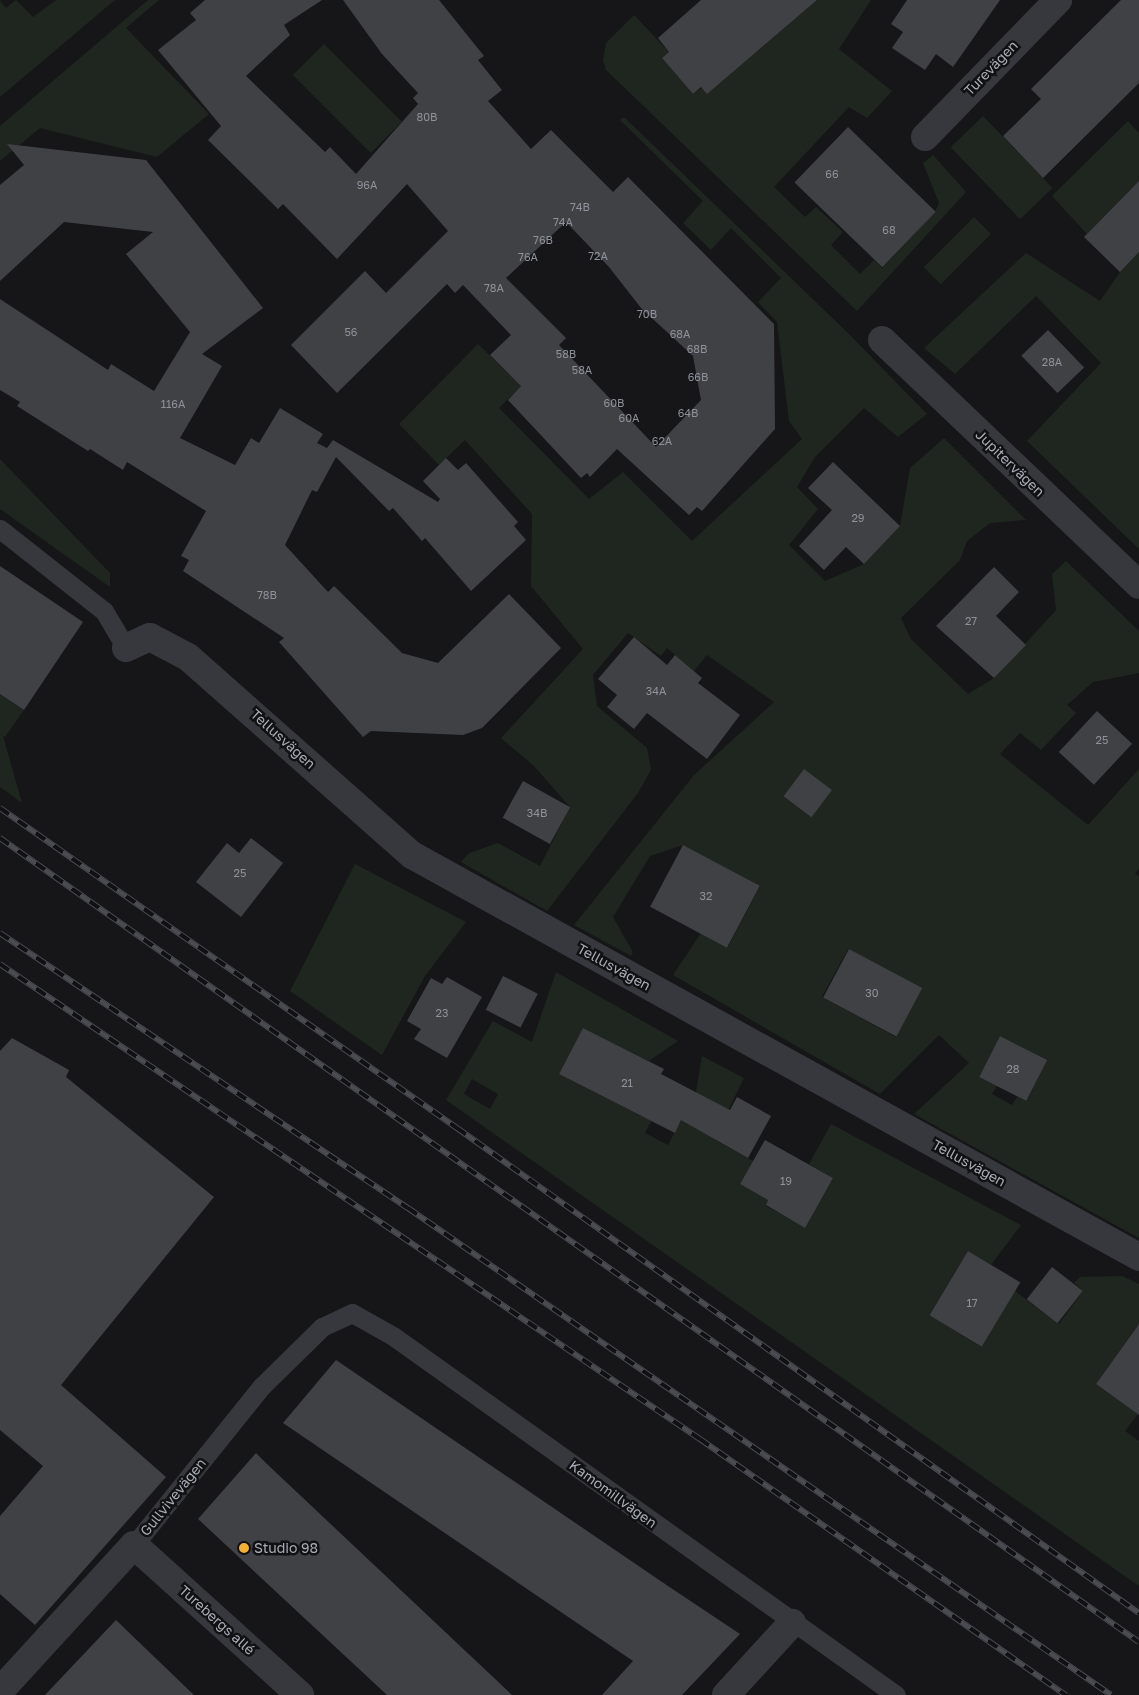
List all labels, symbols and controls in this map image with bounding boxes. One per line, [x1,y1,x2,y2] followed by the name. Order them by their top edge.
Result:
[961,37,1021,99] street label: Turevägen
[417,110,437,124] house number: 80B
[825,167,839,181] house number: 66
[357,178,377,192] house number: 96A
[570,200,590,214] house number: 74B
[553,215,573,229] house number: 74A
[882,223,896,237] house number: 68
[533,233,553,247] house number: 76B
[588,249,608,263] house number: 72A
[518,250,538,264] house number: 76A
[484,281,504,295] house number: 78A
[637,307,657,321] house number: 70B
[344,325,358,339] house number: 56
[670,327,690,341] house number: 68A
[687,342,707,356] house number: 68B
[556,347,576,361] house number: 58B
[1042,355,1062,369] house number: 28A
[572,363,592,377] house number: 58A
[688,370,708,384] house number: 66B
[604,396,624,410] house number: 60B
[161,397,185,411] house number: 116A
[678,406,698,420] house number: 64B
[619,411,639,425] house number: 60A
[972,426,1048,500] street label: Jupitervägen
[652,434,672,448] house number: 62A
[851,511,865,525] house number: 29
[257,588,277,602] house number: 78B
[965,614,977,628] house number: 27
[646,684,666,698] house number: 34A
[247,706,319,772] street label: Tellusvägen
[1096,733,1108,747] house number: 25
[527,806,547,820] house number: 34B
[234,866,246,880] house number: 25
[700,889,712,903] house number: 32
[574,940,654,994] street label: Tellusvägen
[865,986,879,1000] house number: 30
[436,1006,448,1020] house number: 23
[1006,1062,1020,1076] house number: 28
[621,1076,633,1090] house number: 21
[929,1136,1009,1190] street label: Tellusvägen
[780,1174,792,1188] house number: 19
[966,1296,978,1310] house number: 17
[137,1455,209,1539] street label: Gullvivevägen
[566,1457,660,1531] street label: Kamomillvägen
[254,1540,318,1556] place label: Studio 98
[238,1542,250,1554] marker: Studio 98
[176,1582,258,1658] street label: Turebergs allé

